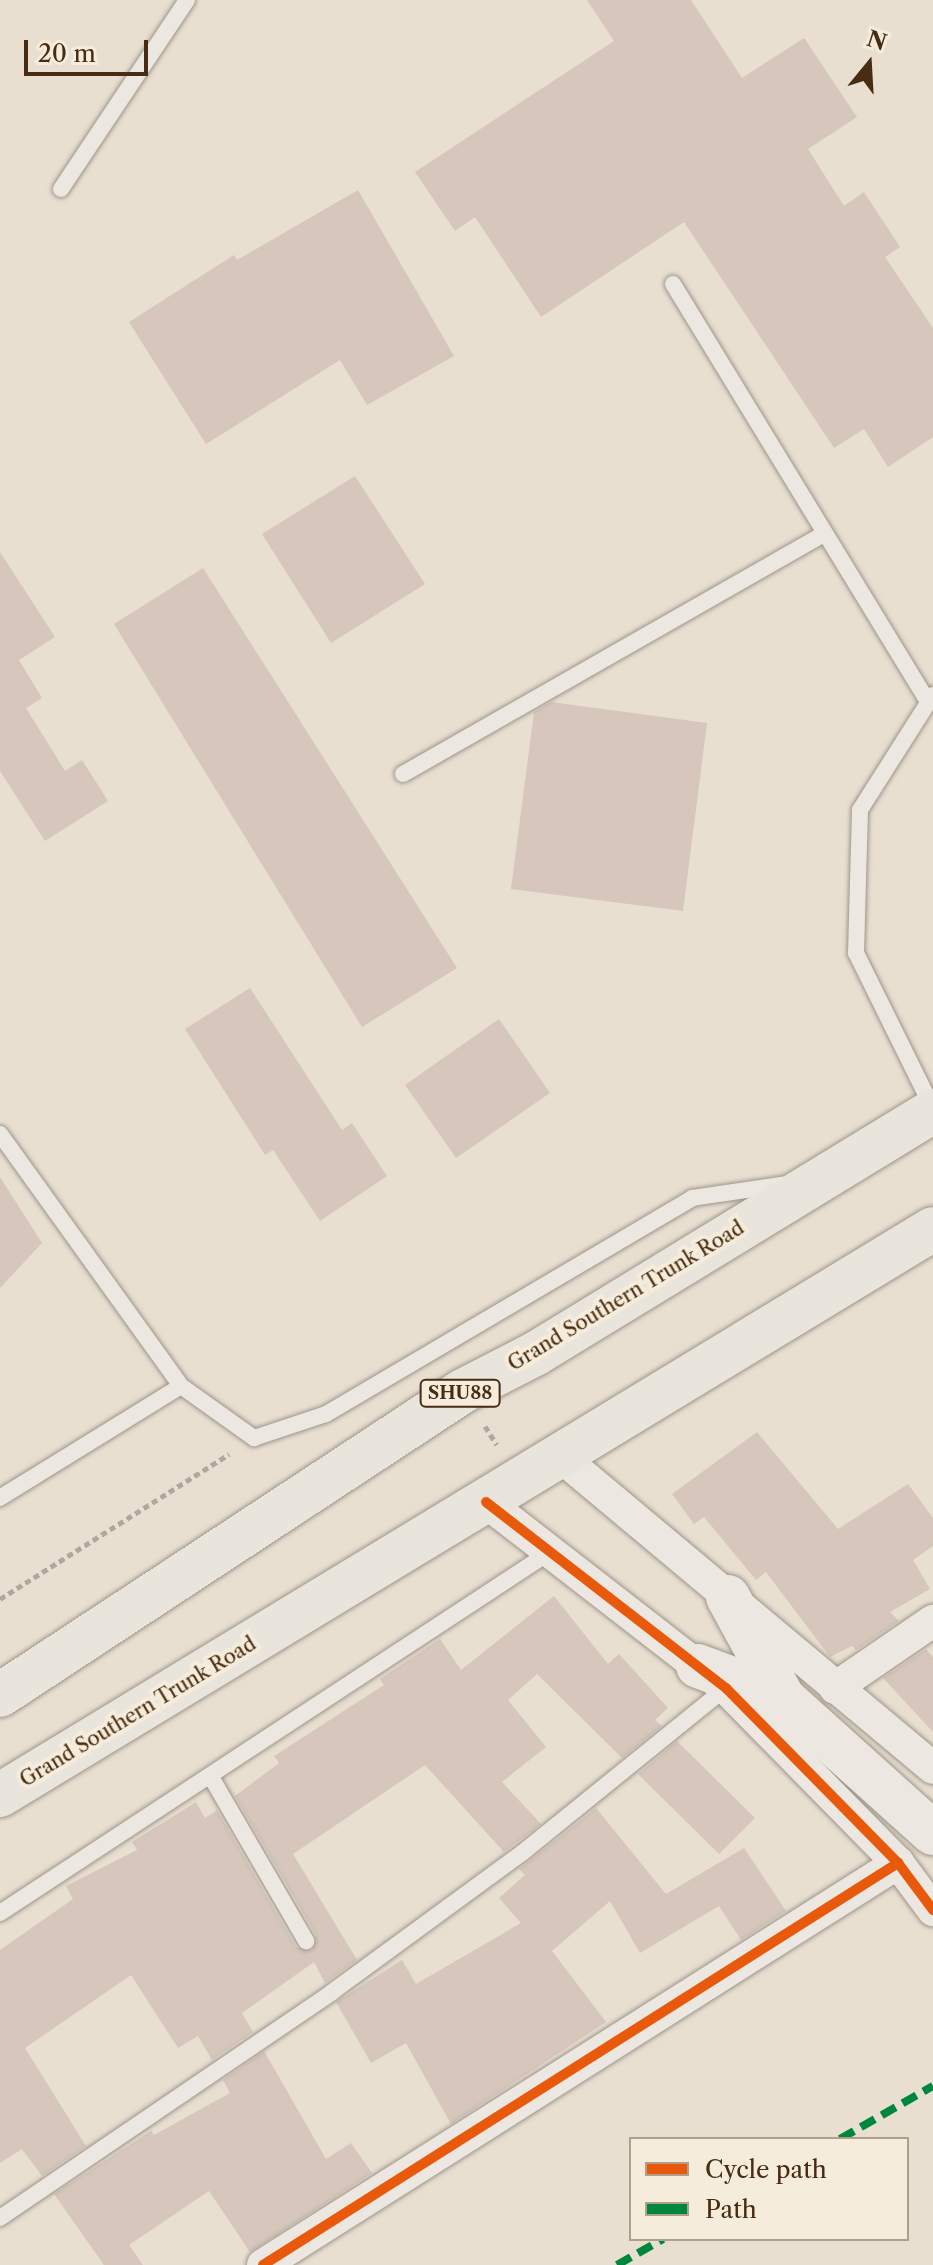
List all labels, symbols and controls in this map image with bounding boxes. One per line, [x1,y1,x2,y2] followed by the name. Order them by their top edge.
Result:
[28,24,152,74] scale bar
[829,24,909,104] north arrow
[863,25,890,56] text: N
[38,39,96,68] text: 20 m
[503,1216,749,1376] street label: Grand Southern Trunk Road
[418,1379,502,1407] road number: SHU88
[15,1632,261,1792] street label: Grand Southern Trunk Road
[629,2137,909,2241] legend
[705,2155,827,2184] text: Cycle path
[705,2195,757,2224] text: Path

